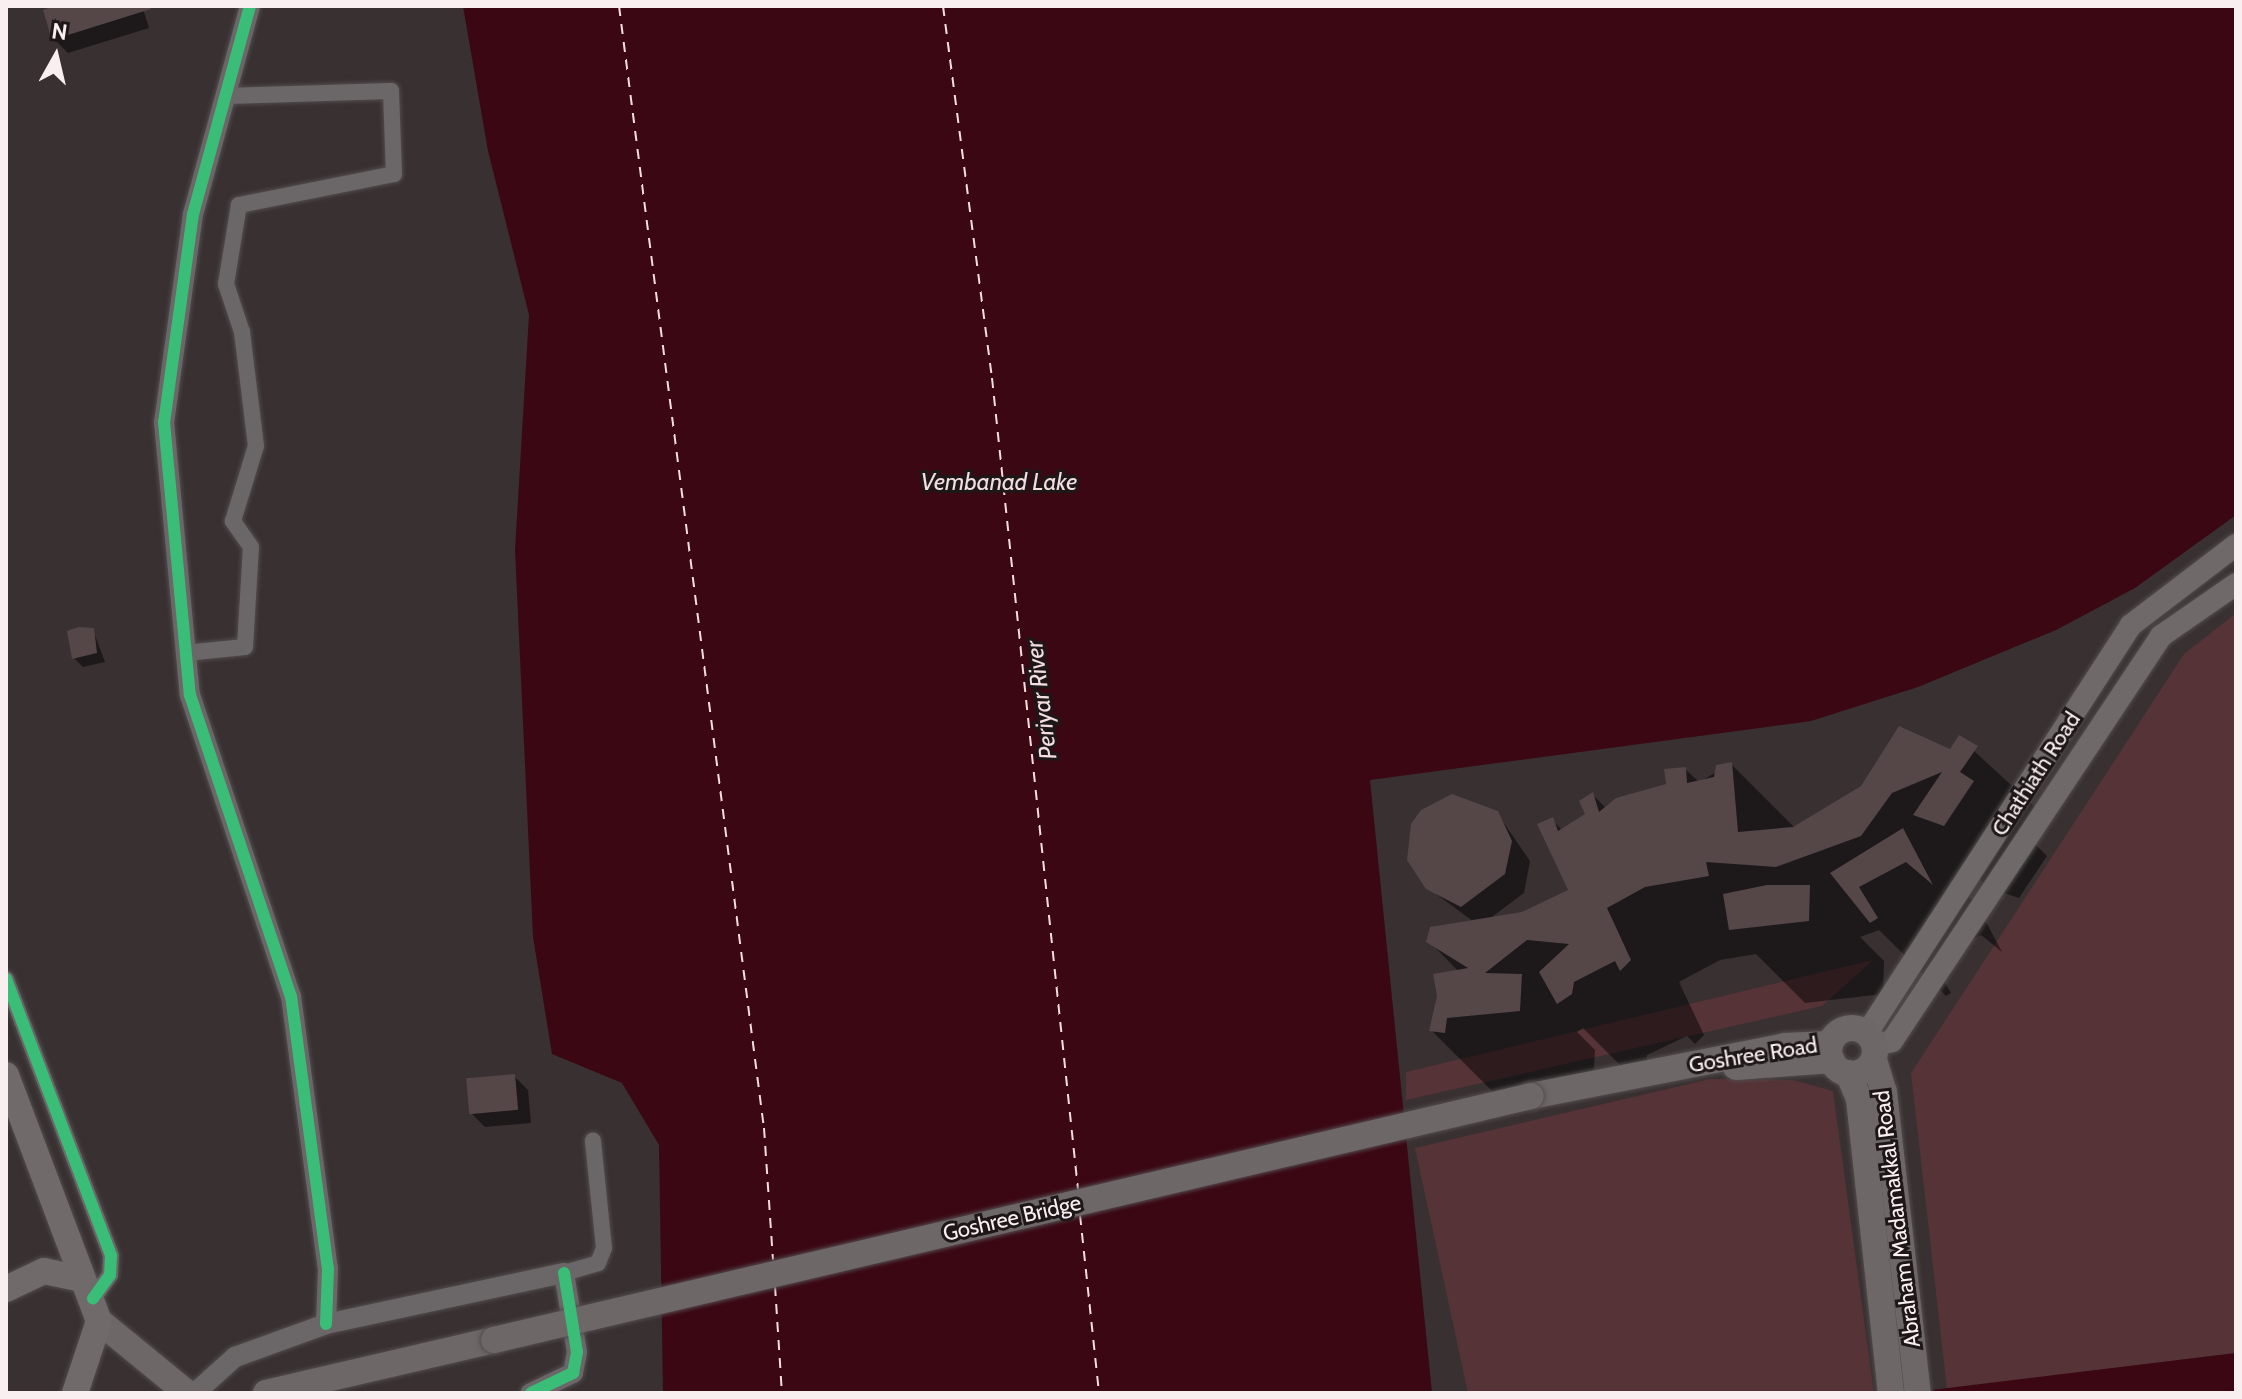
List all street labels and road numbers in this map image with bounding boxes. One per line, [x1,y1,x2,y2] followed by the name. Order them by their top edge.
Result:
[1986,707,2086,841] street label: Chathiath Road
[1687,1032,1819,1078] street label: Goshree Road
[1868,1089,1926,1349] street label: Abraham Madamakkal Road
[940,1189,1084,1247] street label: Goshree Bridge

